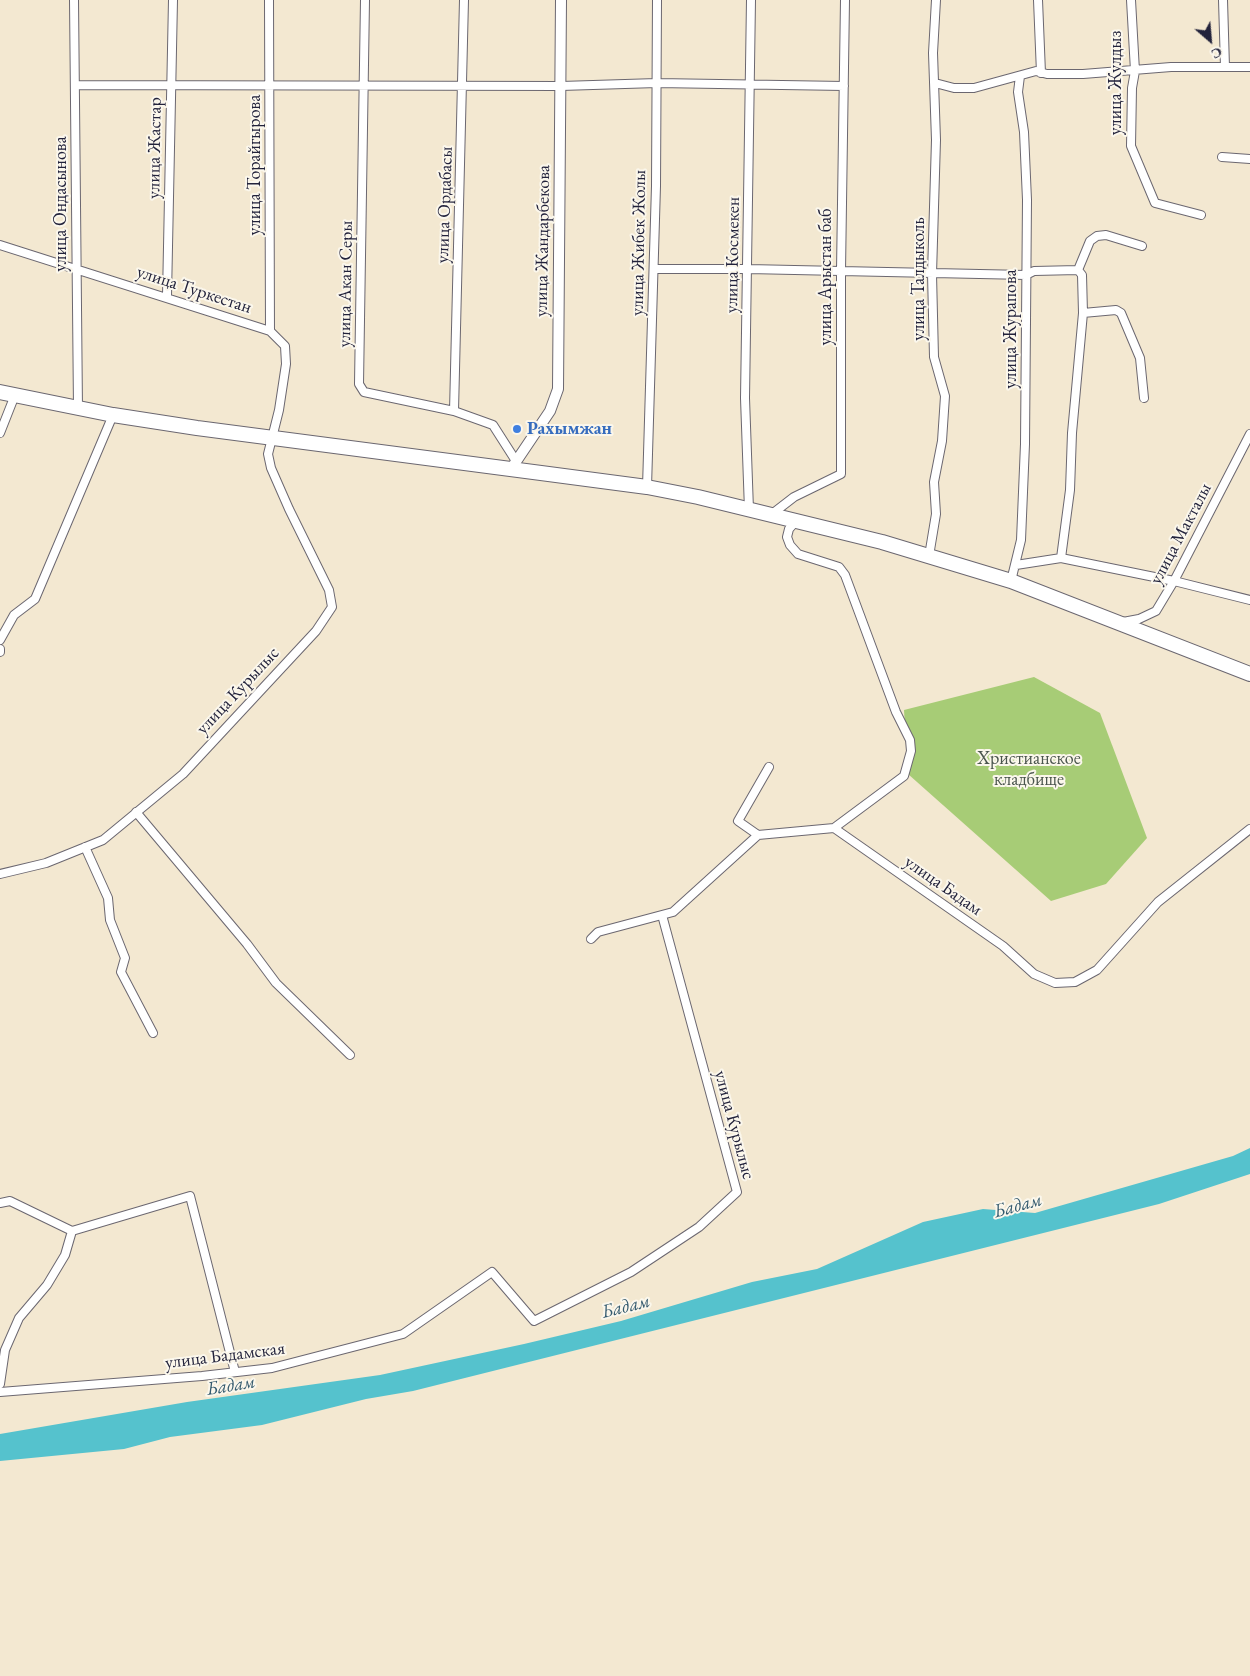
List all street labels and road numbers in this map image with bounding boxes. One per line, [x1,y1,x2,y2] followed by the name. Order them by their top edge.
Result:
[1105,31,1127,135] street label: улица Жулдыз
[244,95,266,235] street label: улица Торайгырова
[143,97,167,199] street label: улица Жастар
[50,136,72,272] street label: улица Ондасынова
[432,146,458,264] street label: улица Ордабасы
[531,165,555,317] street label: улица Жандарбекова
[627,170,651,316] street label: улица Жибек Жолы
[721,197,745,313] street label: улица Космекен
[815,209,837,345] street label: улица Арыстан баб
[908,217,930,341] street label: улица Талдыколь
[334,220,358,348] street label: улица Акан Серы
[134,261,254,319] street label: улица Туркестан
[1000,269,1022,389] street label: улица Журапова
[1145,480,1217,588] street label: улица Макталы
[192,643,284,739] street label: улица Курылыс
[900,851,986,921] street label: улица Бадам
[709,1068,759,1182] street label: улица Курылыс
[164,1338,286,1374] street label: улица Бадамская

